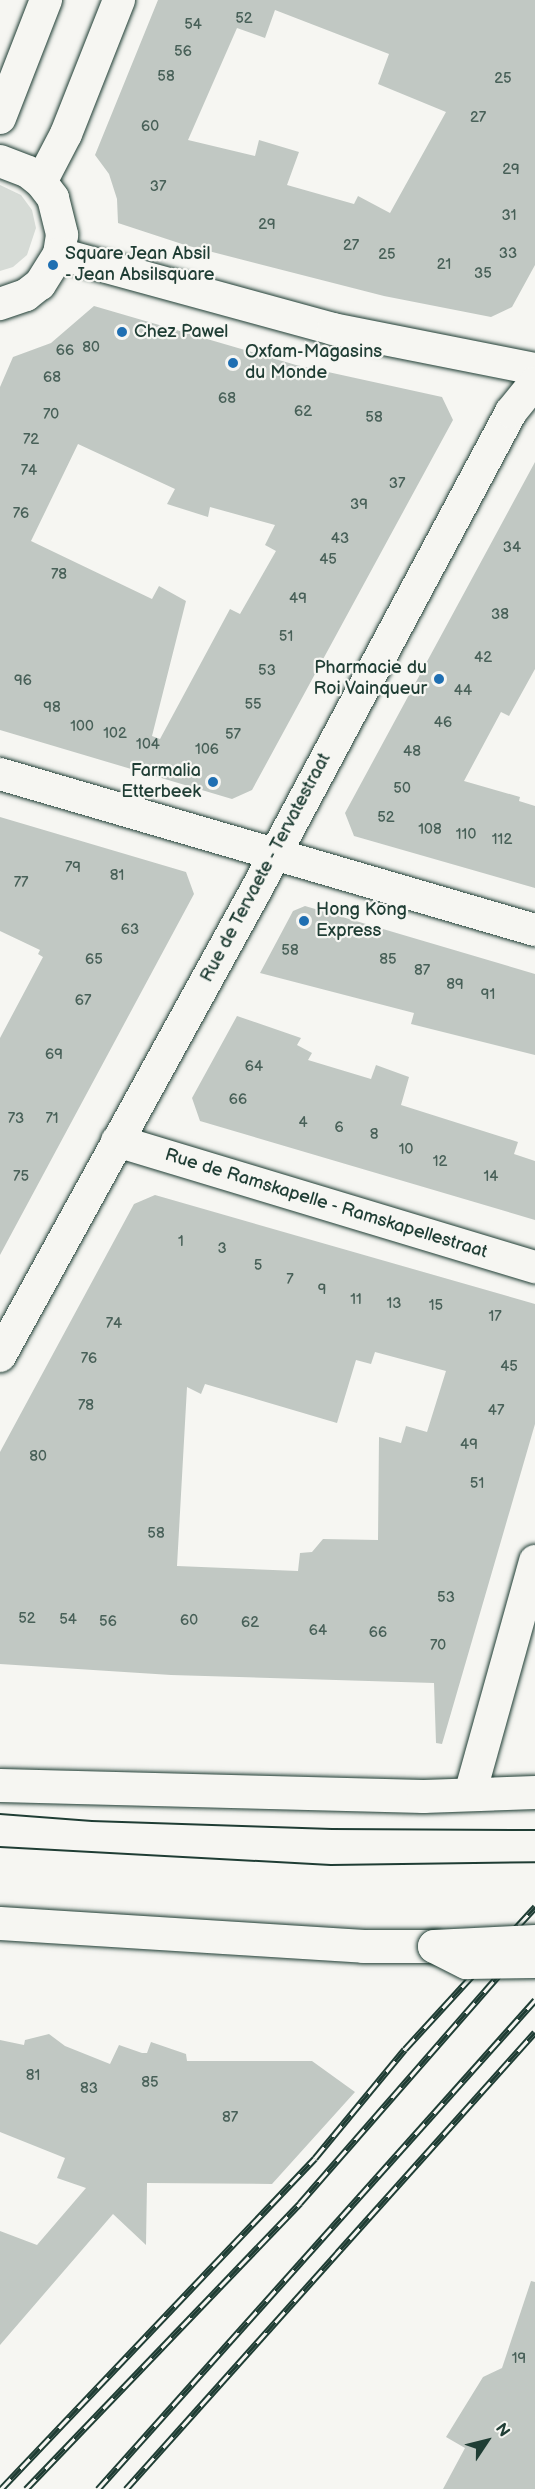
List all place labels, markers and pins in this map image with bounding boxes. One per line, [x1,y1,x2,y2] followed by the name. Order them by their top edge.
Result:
[65,244,216,286] place label: Square Jean Absil - Jean Absilsquare
[46,258,60,272] marker: Square Jean Absil - Jean Absilsquare
[134,321,228,343] place label: Chez Pawel
[115,325,129,339] marker: Chez Pawel
[245,342,382,385] place label: Oxfam-Magasins du Monde
[226,356,240,370] marker: Oxfam-Magasins du Monde
[313,658,427,700] place label: Pharmacie du Roi Vainqueur
[432,672,446,686] marker: Pharmacie du Roi Vainqueur
[121,761,201,804] place label: Farmalia Etterbeek
[206,775,220,789] marker: Farmalia Etterbeek
[316,900,407,942] place label: Hong Kong Express
[297,914,311,928] marker: Hong Kong Express

